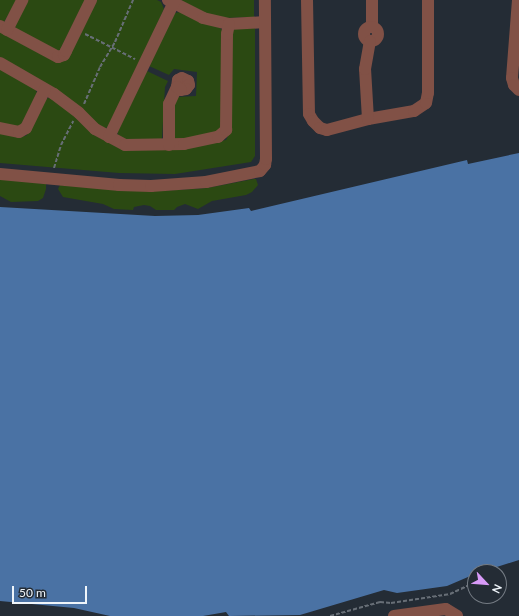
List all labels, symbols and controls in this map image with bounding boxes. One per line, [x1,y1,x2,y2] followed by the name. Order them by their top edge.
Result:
[467,564,507,604] north arrow
[14,578,89,604] scale bar
[490,582,505,596] text: N
[19,585,46,600] text: 50 m

